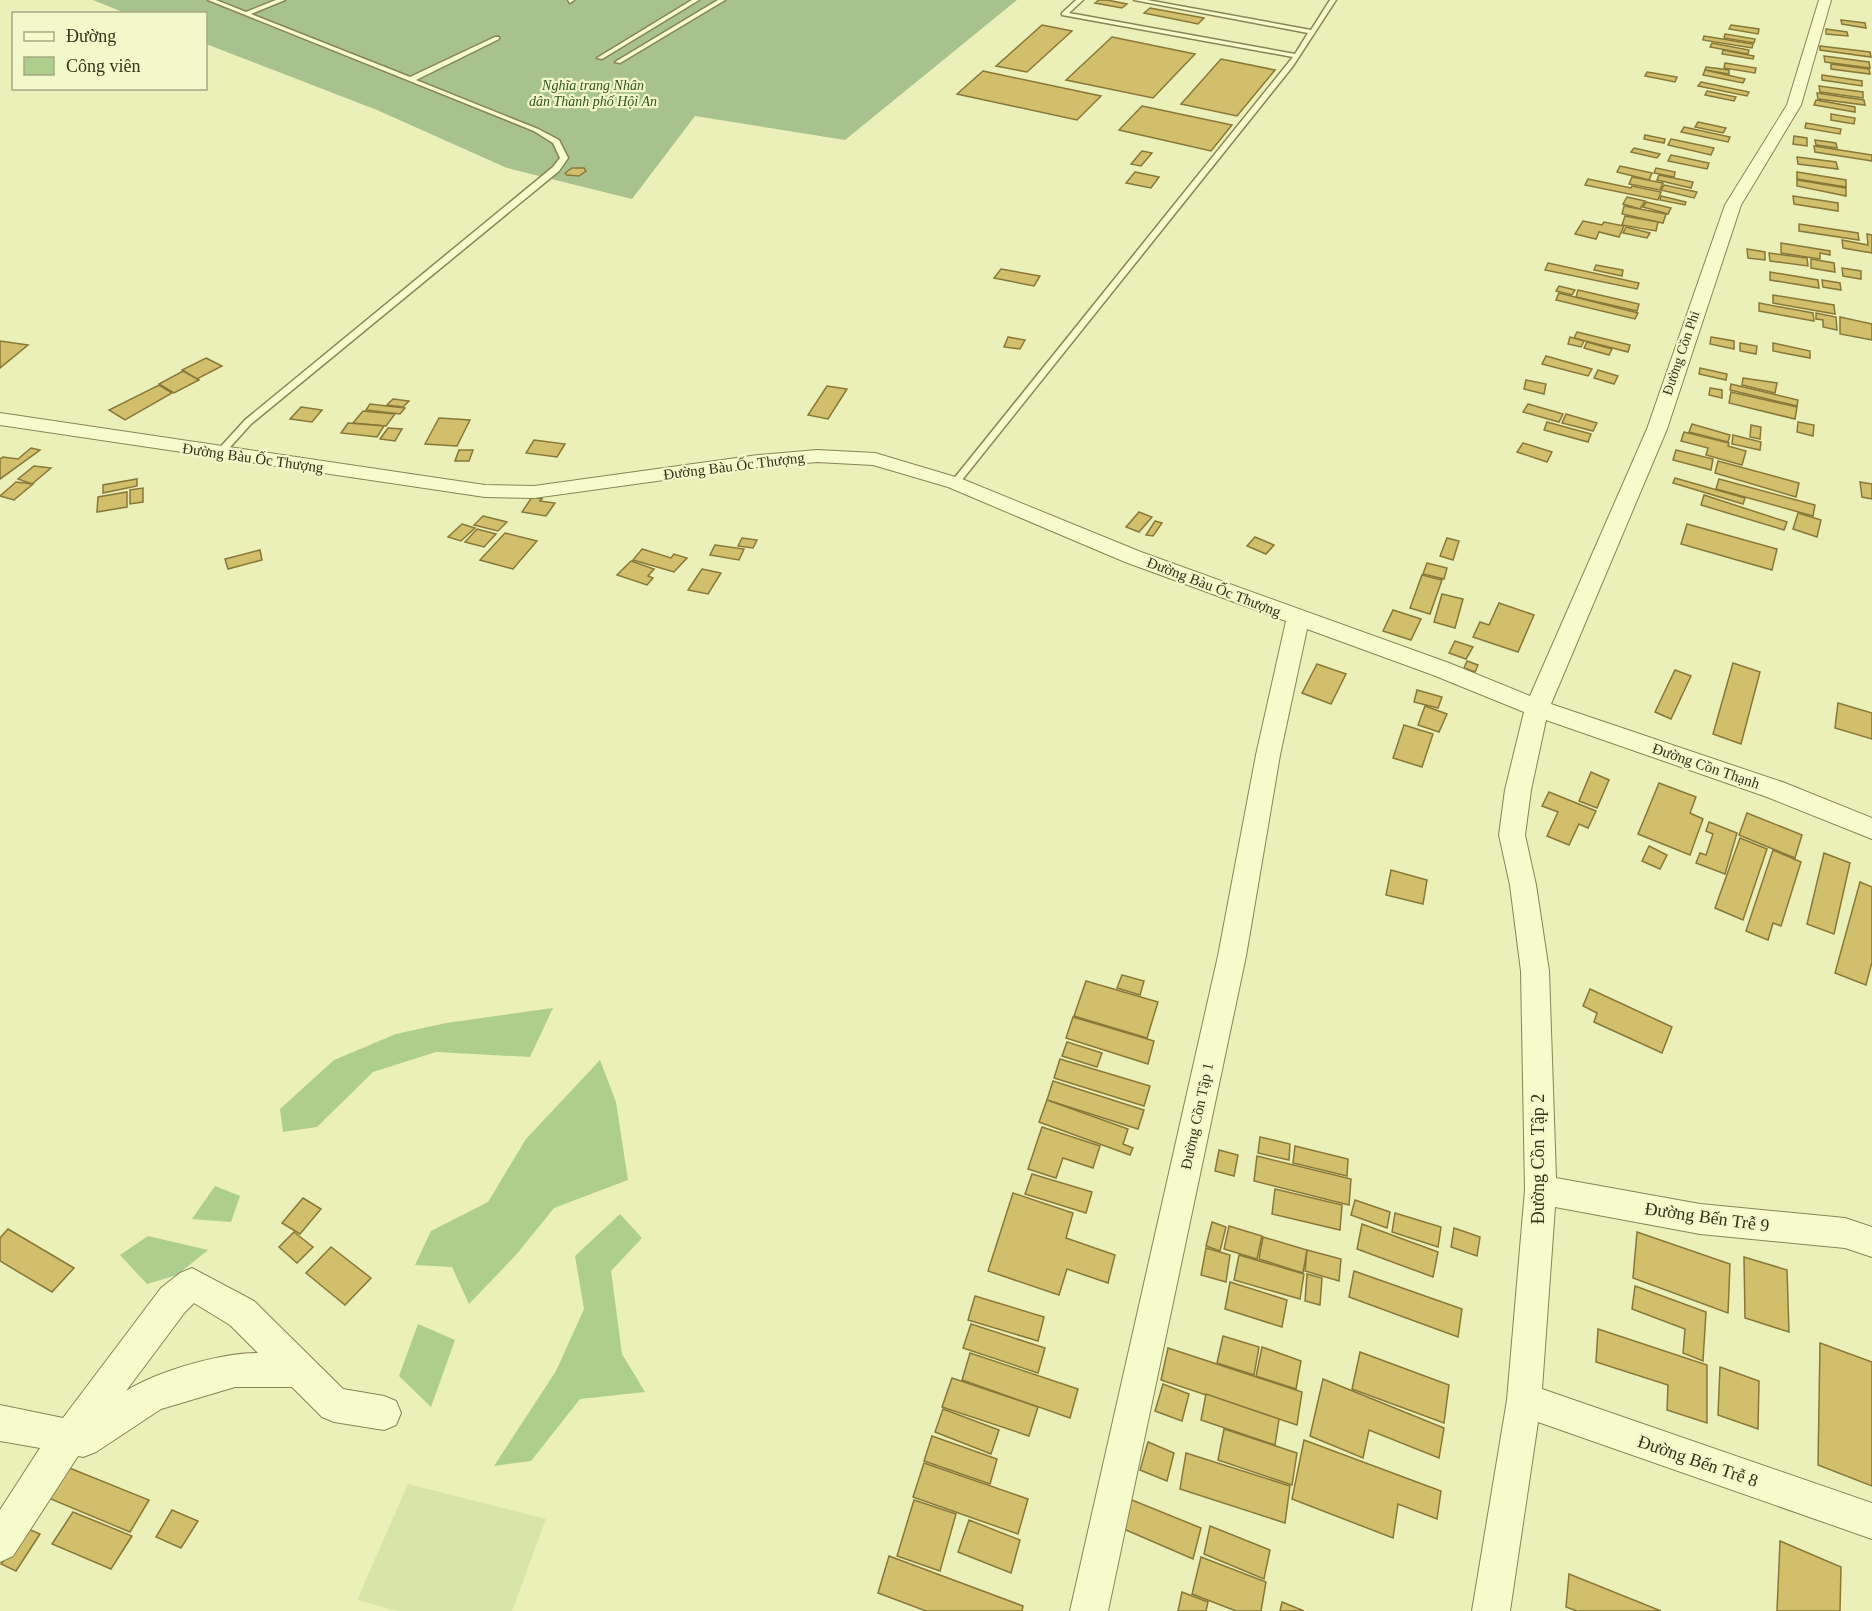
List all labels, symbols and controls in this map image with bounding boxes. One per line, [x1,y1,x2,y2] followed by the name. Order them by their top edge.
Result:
[12,12,207,90] legend
[66,26,116,46] text: Đường
[66,56,141,76] text: Công viên
[529,78,657,109] park label: Nghĩa trang Nhân dân Thành phố Hội An
[1660,309,1702,397] street label: Đường Cồn Phi
[181,439,325,476] street label: Đường Bàu Ốc Thượng
[662,448,806,483] street label: Đường Bàu Ốc Thượng
[1145,553,1284,620] street label: Đường Bàu Ốc Thượng
[1650,740,1762,792] street label: Đường Cồn Thạnh
[1178,1061,1216,1171] street label: Đường Cồn Tập 1
[1528,1094,1548,1224] street label: Đường Cồn Tập 2
[1643,1198,1771,1236] street label: Đường Bến Trễ 9
[1635,1431,1761,1491] street label: Đường Bến Trễ 8

